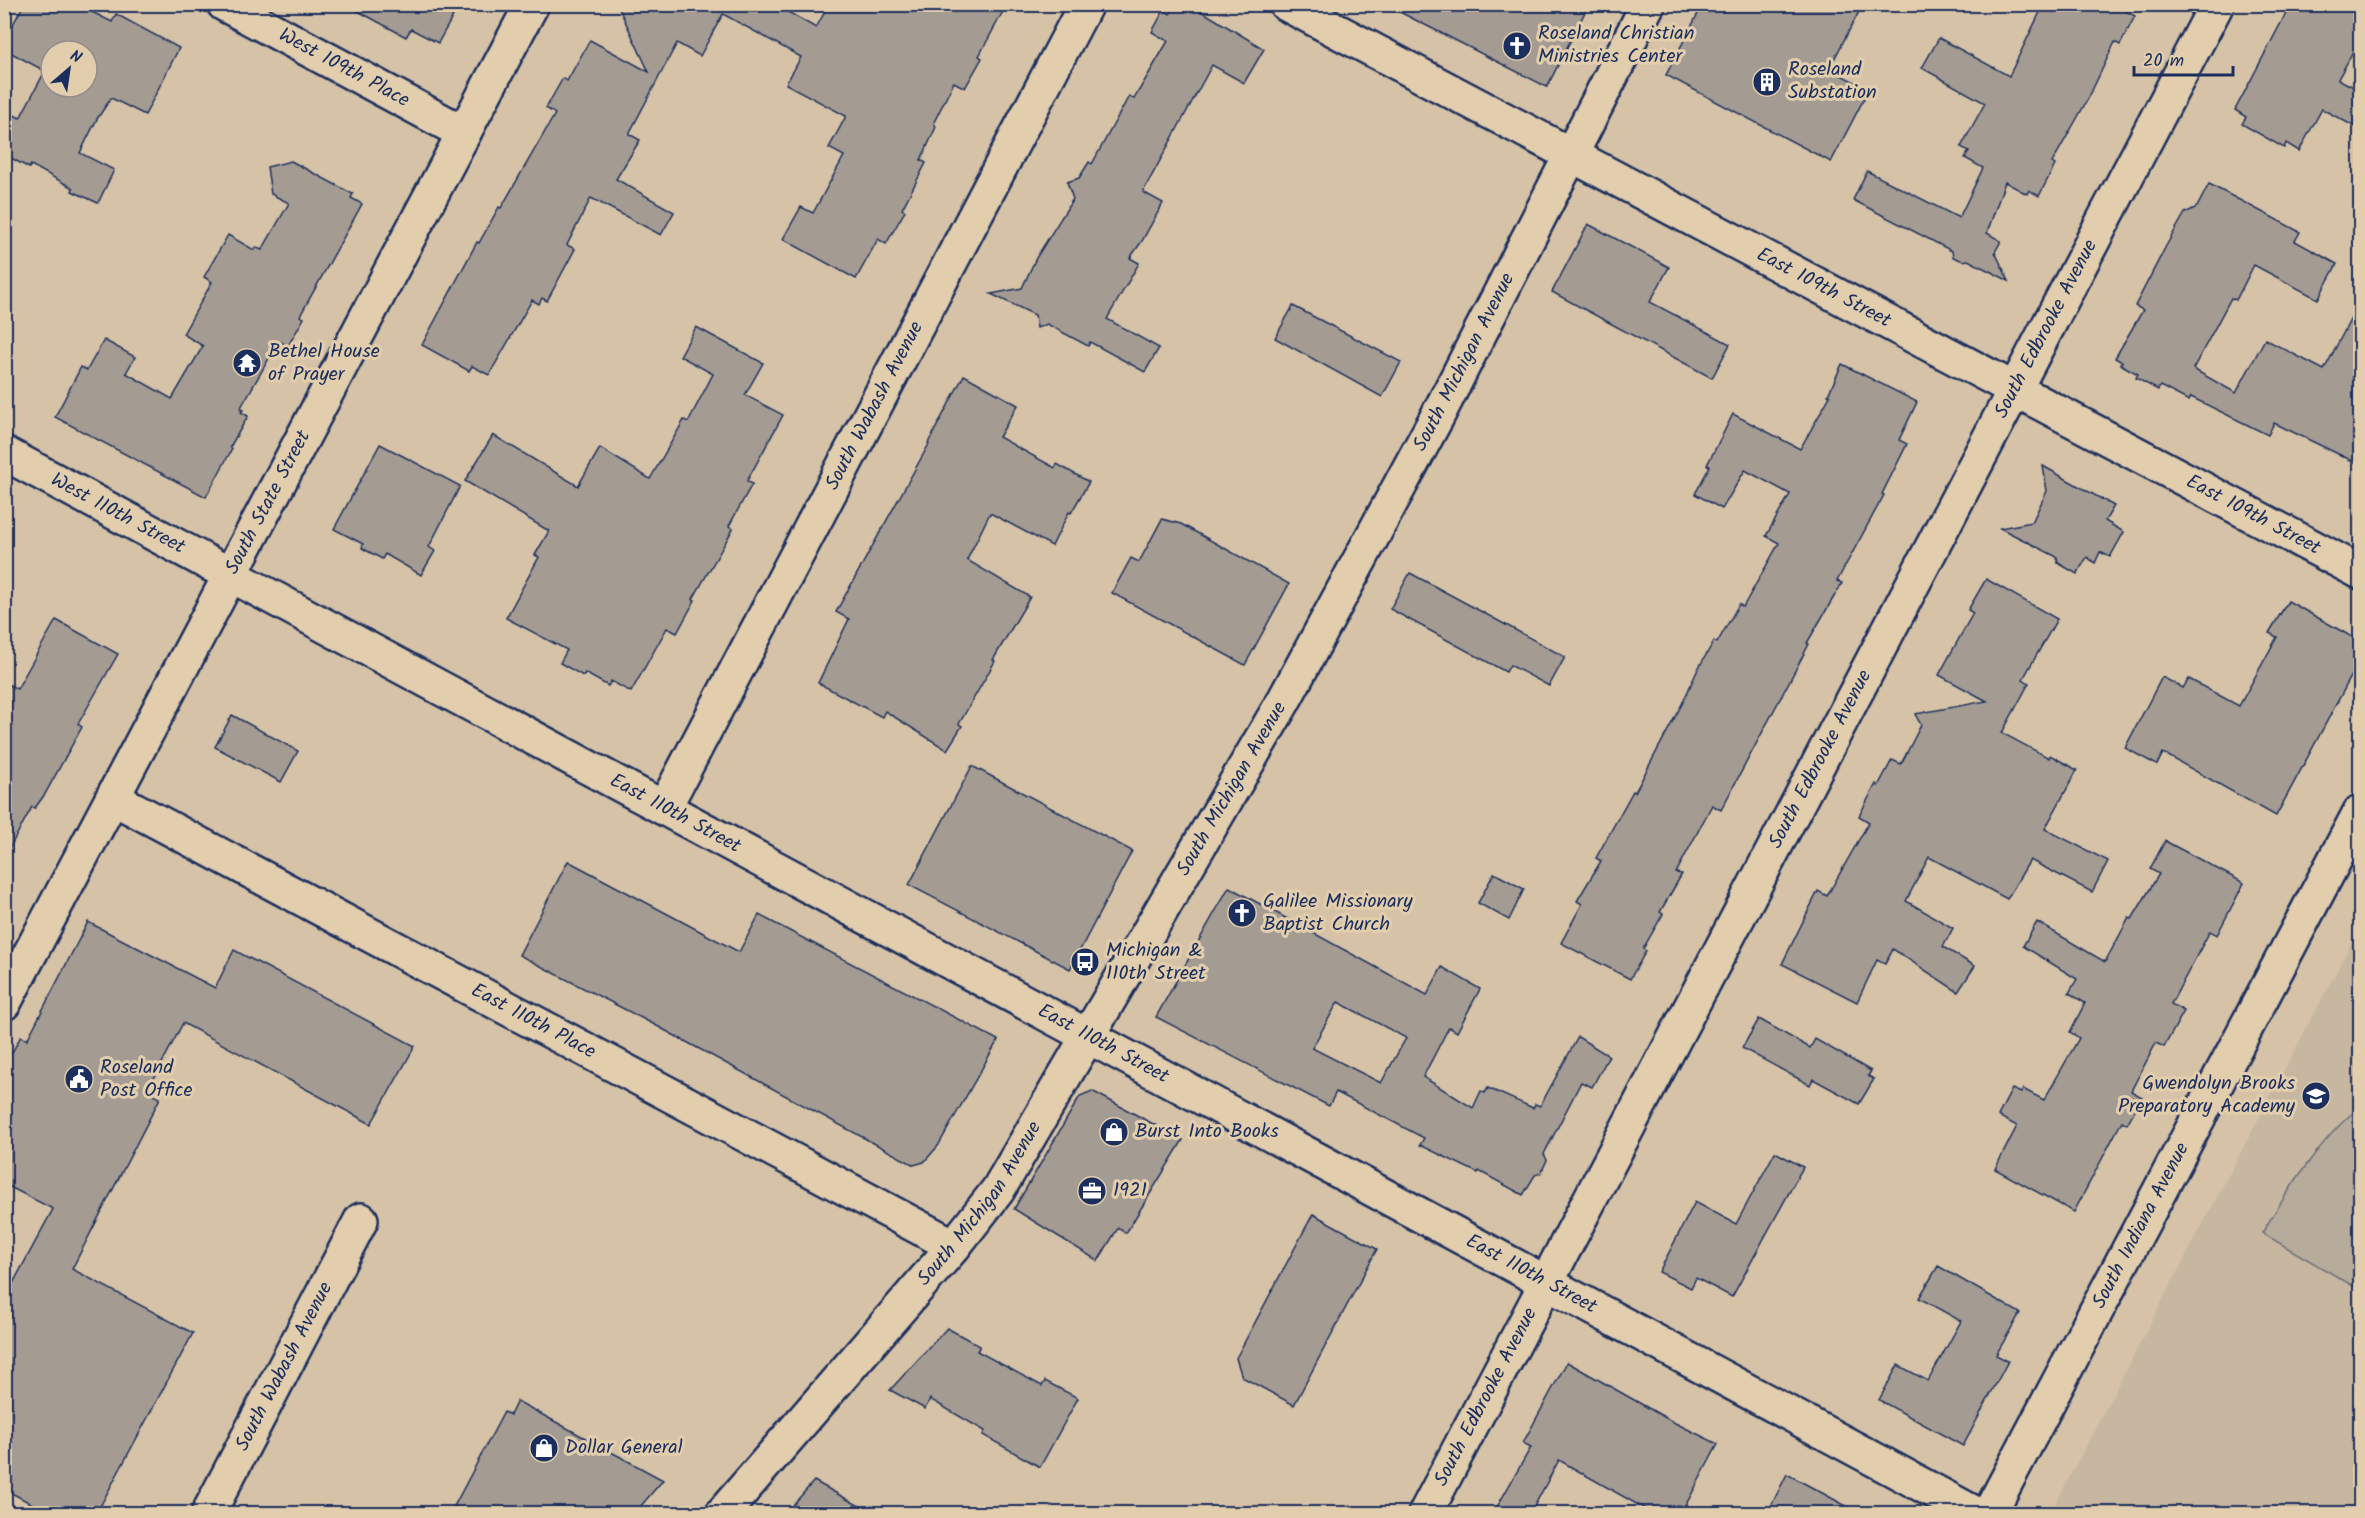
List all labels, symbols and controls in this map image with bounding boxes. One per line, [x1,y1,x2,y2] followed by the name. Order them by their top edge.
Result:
[1538,18,1694,73] place label: Roseland Christian Ministries Center
[273,20,415,117] street label: West 109th Place
[1501,30,1533,62] church icon: Roseland Christian Ministries Center
[39,39,99,99] north arrow
[2134,39,2233,77] scale bar
[65,44,86,71] text: N
[2143,47,2184,76] text: 20 m
[1788,54,1877,109] place label: Roseland Substation
[1751,66,1783,98] building icon: Roseland Substation
[1986,234,2107,424] street label: South Edbrooke Avenue
[1750,239,1897,337] street label: East 109th Street
[1405,267,1524,458] street label: South Michigan Avenue
[817,316,933,496] street label: South Wabash Avenue
[268,336,380,391] place label: Bethel House of Prayer
[231,347,263,379] temple icon: Bethel House of Prayer
[217,425,320,580] street label: South State Street
[45,465,191,564] street label: West 110th Street
[2180,467,2327,564] street label: East 109th Street
[1761,664,1881,855] street label: South Edbrooke Avenue
[1169,696,1296,882] street label: South Michigan Avenue
[604,766,747,863] street label: East 110th Street
[1263,886,1413,941] place label: Galilee Missionary Baptist Church
[1226,897,1258,929] church icon: Galilee Missionary Baptist Church
[1106,935,1206,990] place label: Michigan & 110th Street
[1069,946,1101,978] bus stop icon: Michigan & 110th Street
[465,975,601,1068] street label: East 110th Place
[1031,996,1175,1093] street label: East 110th Street
[100,1052,192,1107] place label: Roseland Post Office
[63,1063,95,1095] public building icon: Roseland Post Office
[2118,1068,2296,1123] place label: Gwendolyn Brooks Preparatory Academy
[2300,1080,2332,1112] school or university icon: Gwendolyn Brooks Preparatory Academy
[910,1115,1051,1294] street label: South Michigan Avenue
[1098,1116,1130,1148] shop icon: Burst Into Books
[1135,1116,1279,1148] place label: Burst Into Books
[2084,1137,2198,1315] street label: South Indiana Avenue
[1076,1175,1108,1207] office icon: 1921
[1113,1175,1147,1207] place label: 1921
[1459,1226,1603,1323] street label: East 110th Street
[227,1276,342,1457] street label: South Wabash Avenue
[1426,1302,1546,1492] street label: South Edbrooke Avenue
[528,1432,560,1464] shop icon: Dollar General
[565,1432,683,1464] place label: Dollar General

